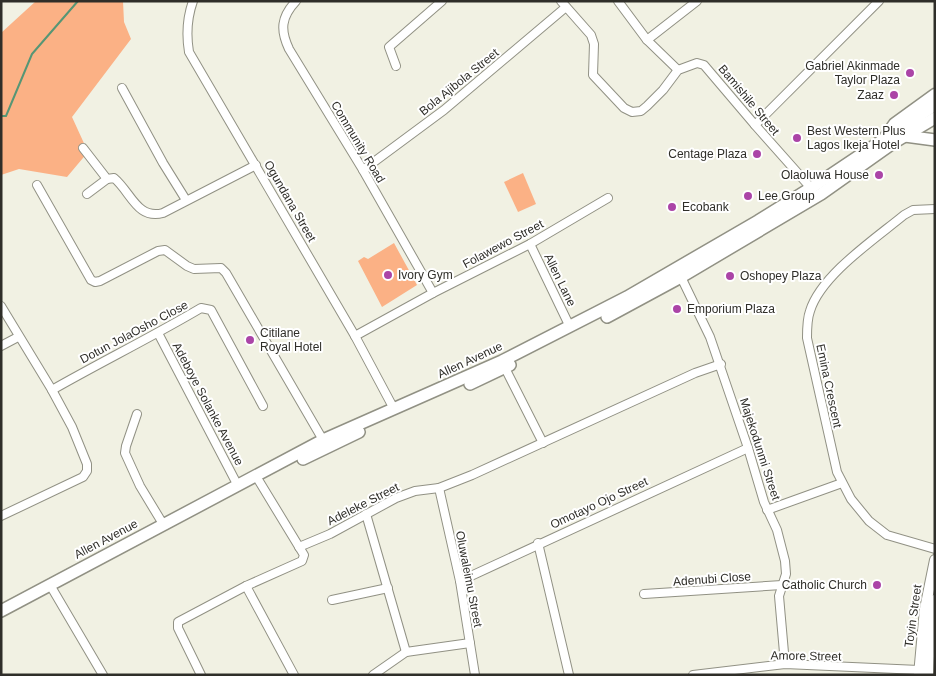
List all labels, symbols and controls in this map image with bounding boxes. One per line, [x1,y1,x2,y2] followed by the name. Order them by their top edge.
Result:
[416,45,502,118] street label: Bola Ajibola Street
[805,59,900,87] place label: Gabriel Akinmade Taylor Plaza
[716,62,783,138] street label: Bamishile Street
[904,67,916,79] marker: Gabriel Akinmade Taylor Plaza
[857,88,884,102] place label: Zaaz
[888,89,900,101] marker: Zaaz
[328,99,388,185] street label: Community Road
[807,124,905,152] place label: Best Western Plus Lagos Ikeja Hotel
[791,132,803,144] marker: Best Western Plus Lagos Ikeja Hotel
[668,147,747,161] place label: Centage Plaza
[751,148,763,160] marker: Centage Plaza
[261,158,319,245] street label: Ogundana Street
[781,168,869,182] place label: Olaoluwa House
[873,169,885,181] marker: Olaoluwa House
[758,189,815,203] place label: Lee Group
[742,190,754,202] marker: Lee Group
[682,200,730,214] place label: Ecobank
[666,201,678,213] marker: Ecobank
[460,217,546,271] street label: Folawewo Street
[541,251,579,309] street label: Allen Lane
[398,268,453,282] place label: Ivory Gym
[382,269,394,281] marker: Ivory Gym
[740,269,822,283] place label: Oshopey Plaza
[724,270,736,282] marker: Oshopey Plaza
[78,297,191,366] street label: Dotun JolaOsho Close
[687,302,775,316] place label: Emporium Plaza
[671,303,683,315] marker: Emporium Plaza
[260,326,322,354] place label: Citilane Royal Hotel
[244,334,256,346] marker: Citilane Royal Hotel
[435,339,505,381] street label: Allen Avenue
[170,340,247,468] street label: Adeboye Solanke Avenue
[813,343,845,430] street label: Emina Crescent
[737,396,783,503] street label: Majekodunmi Street
[548,474,651,532] street label: Omotayo Ojo Street
[325,480,402,528] street label: Adeleke Street
[72,516,140,562] street label: Allen Avenue
[453,530,485,629] street label: Oluwaleimu Street
[673,569,752,589] street label: Adenubi Close
[782,578,867,592] place label: Catholic Church
[871,579,883,591] marker: Catholic Church
[902,583,924,648] street label: Toyin Street
[771,648,842,664] street label: Amore Street

